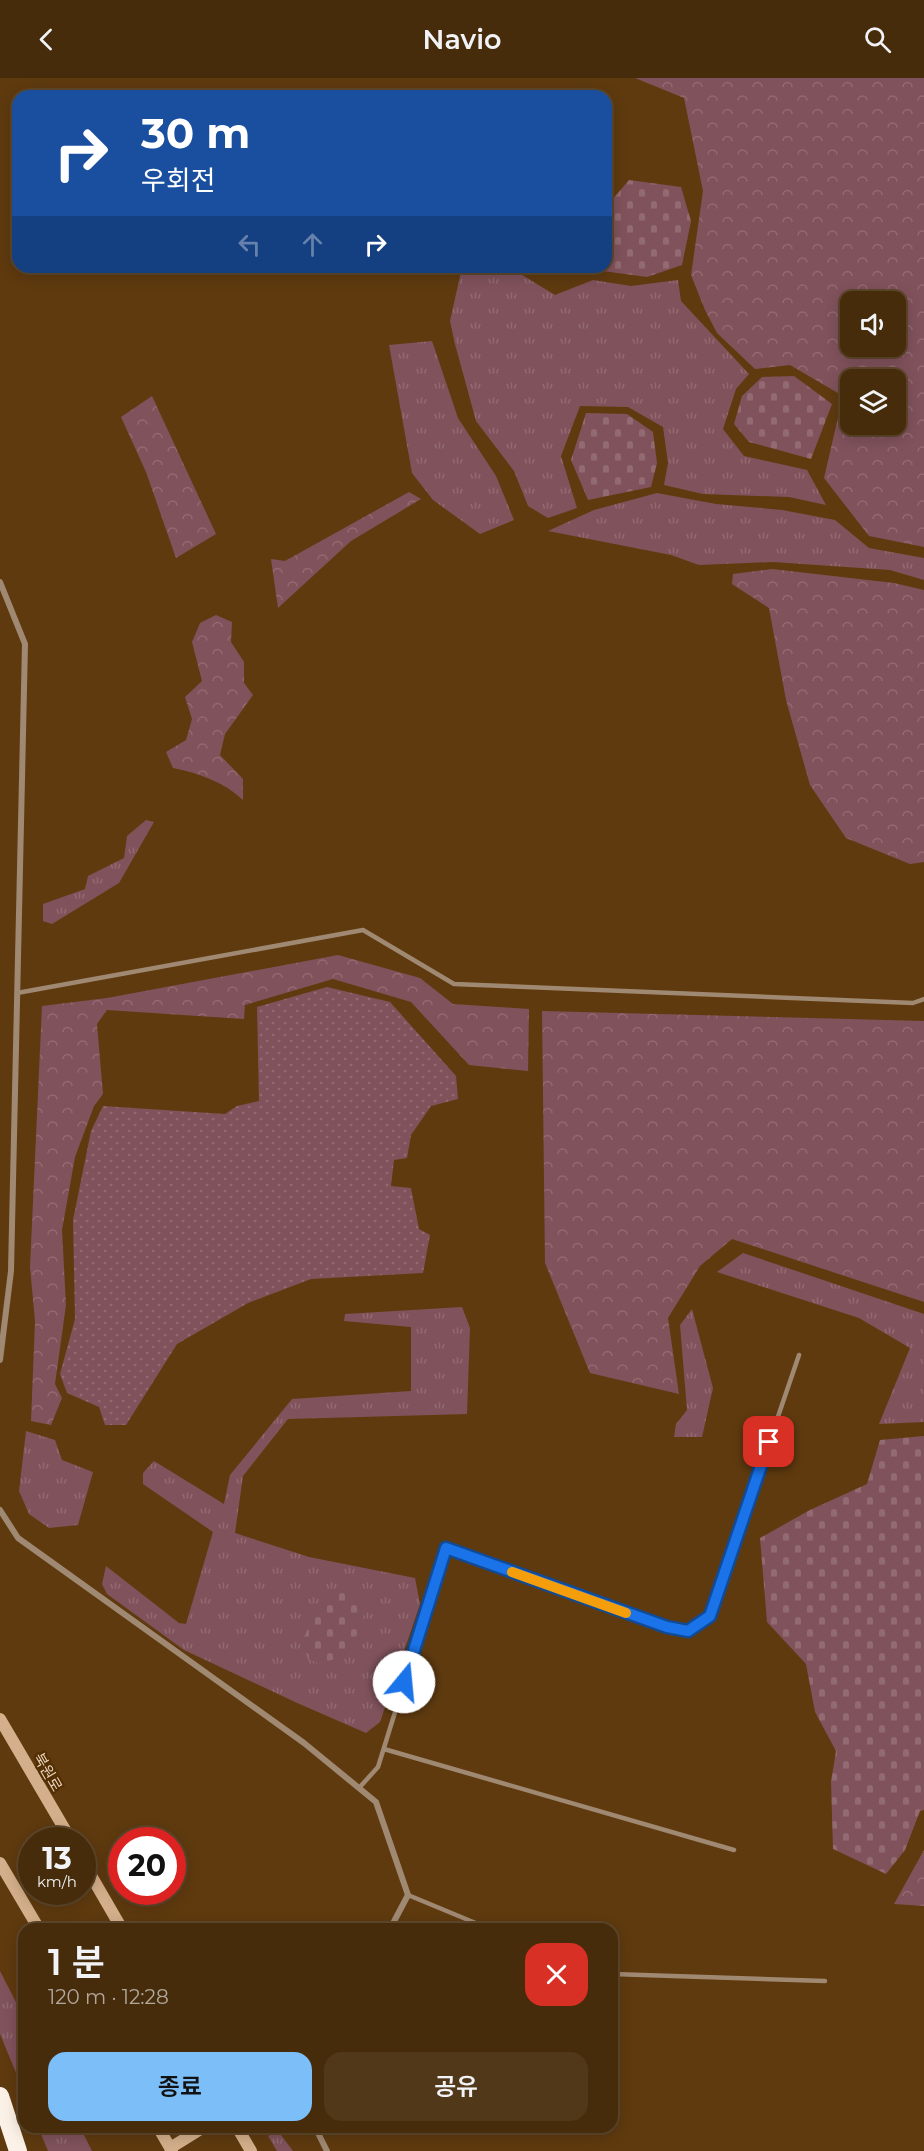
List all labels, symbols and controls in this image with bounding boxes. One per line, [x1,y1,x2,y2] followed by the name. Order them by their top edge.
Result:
[30,23,63,56] icon: back
[423,23,501,56] text: Navio
[861,23,894,56] icon: search
[141,107,250,159] text: 30 m
[42,114,120,192] icon: right
[141,164,216,197] text: 우회전
[233,228,266,261] icon: left
[296,228,329,261] icon: ahead
[359,228,392,261] icon: right
[840,291,906,435] map controls
[840,291,906,357] button: sound
[840,369,906,435] button: layers
[743,1416,794,1467] pin
[752,1425,785,1458] icon: arrive
[372,1650,436,1714] position arrow
[29,1749,67,1795] street label: 북원로
[108,1827,186,1905] speed limit sign: 20
[42,1840,72,1877] text: 13
[37,1872,77,1891] text: km/h
[48,1940,105,1984] text: 1 분
[525,1943,588,2006] button: close
[48,1985,169,2009] text: 120 m · 12:28
[48,2052,312,2121] button: 종료
[324,2052,588,2121] button: 공유

